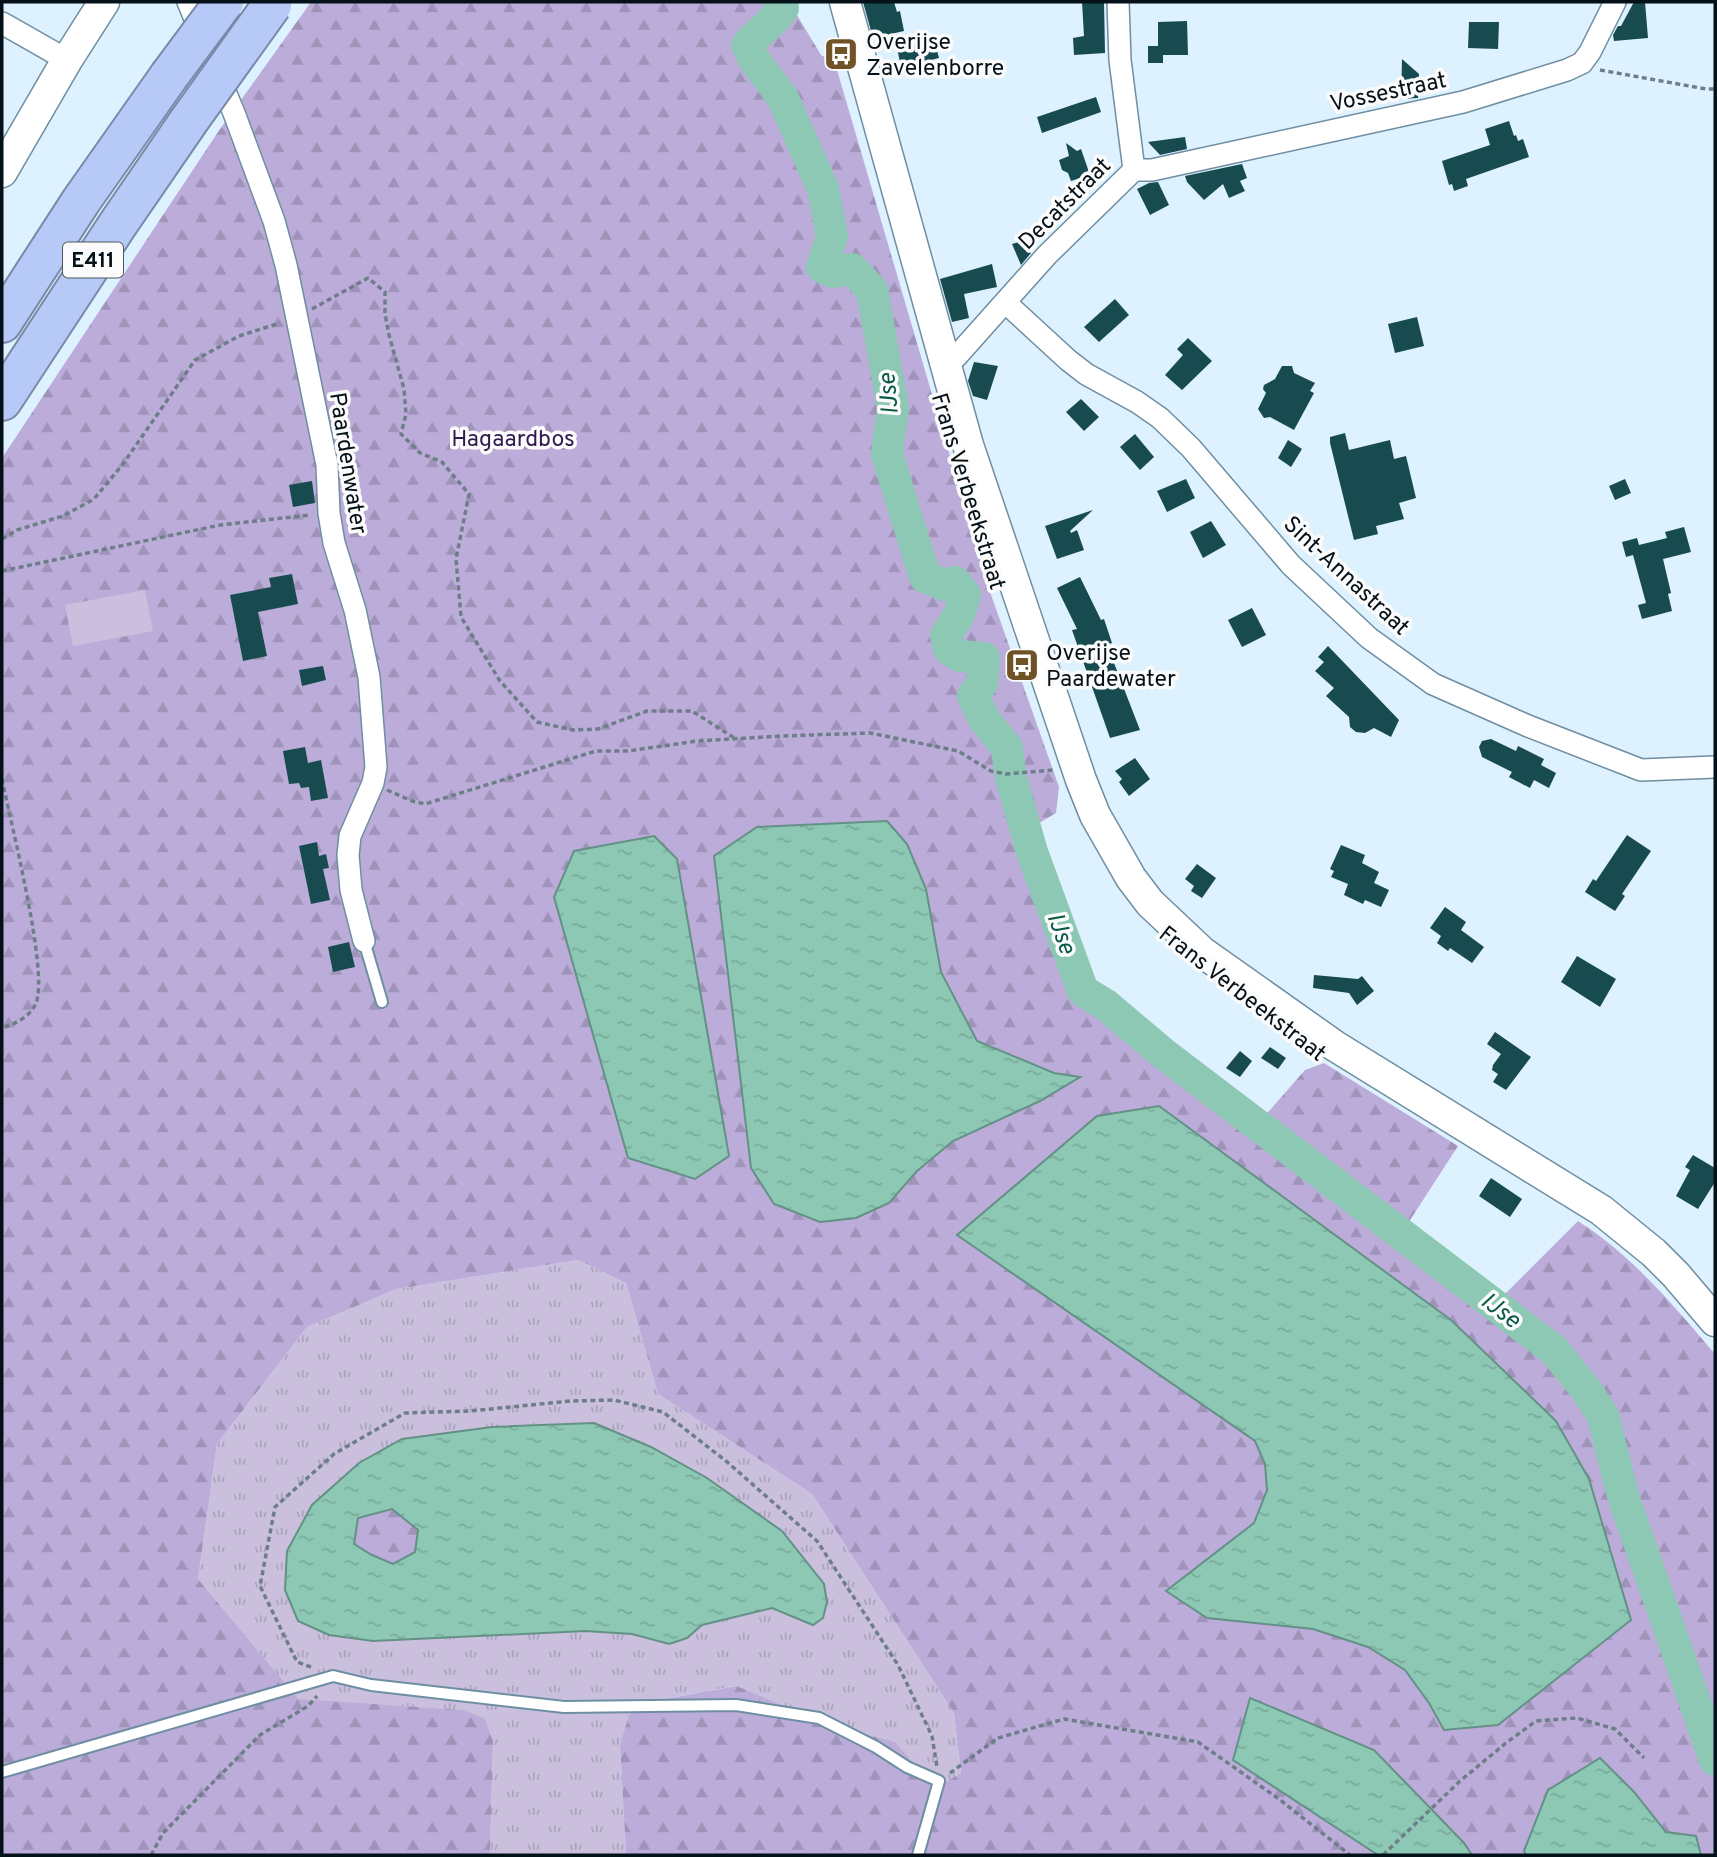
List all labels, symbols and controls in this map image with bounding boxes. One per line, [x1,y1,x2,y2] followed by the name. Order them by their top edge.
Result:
[866,29,1004,84] place label: Overijse Zavelenborre
[822,35,860,73] bus stop icon: Overijse Zavelenborre
[1328,67,1449,120] street label: Vossestraat
[1013,152,1118,257] street label: Decatstraat
[63,243,123,278] road number: E411
[873,371,907,416] water label: IJse
[321,390,372,536] street label: Paardenwater
[923,390,1010,594] street label: Frans Verbeekstraat
[451,426,575,455] park label: Hagaardbos
[1276,511,1415,643] street label: Sint-Annastraat
[1046,640,1176,695] place label: Overijse Paardewater
[1003,646,1041,684] bus stop icon: Overijse Paardewater
[1039,909,1082,959] water label: IJse
[1152,921,1331,1069] street label: Frans Verbeekstraat
[1474,1287,1526,1336] water label: IJse

